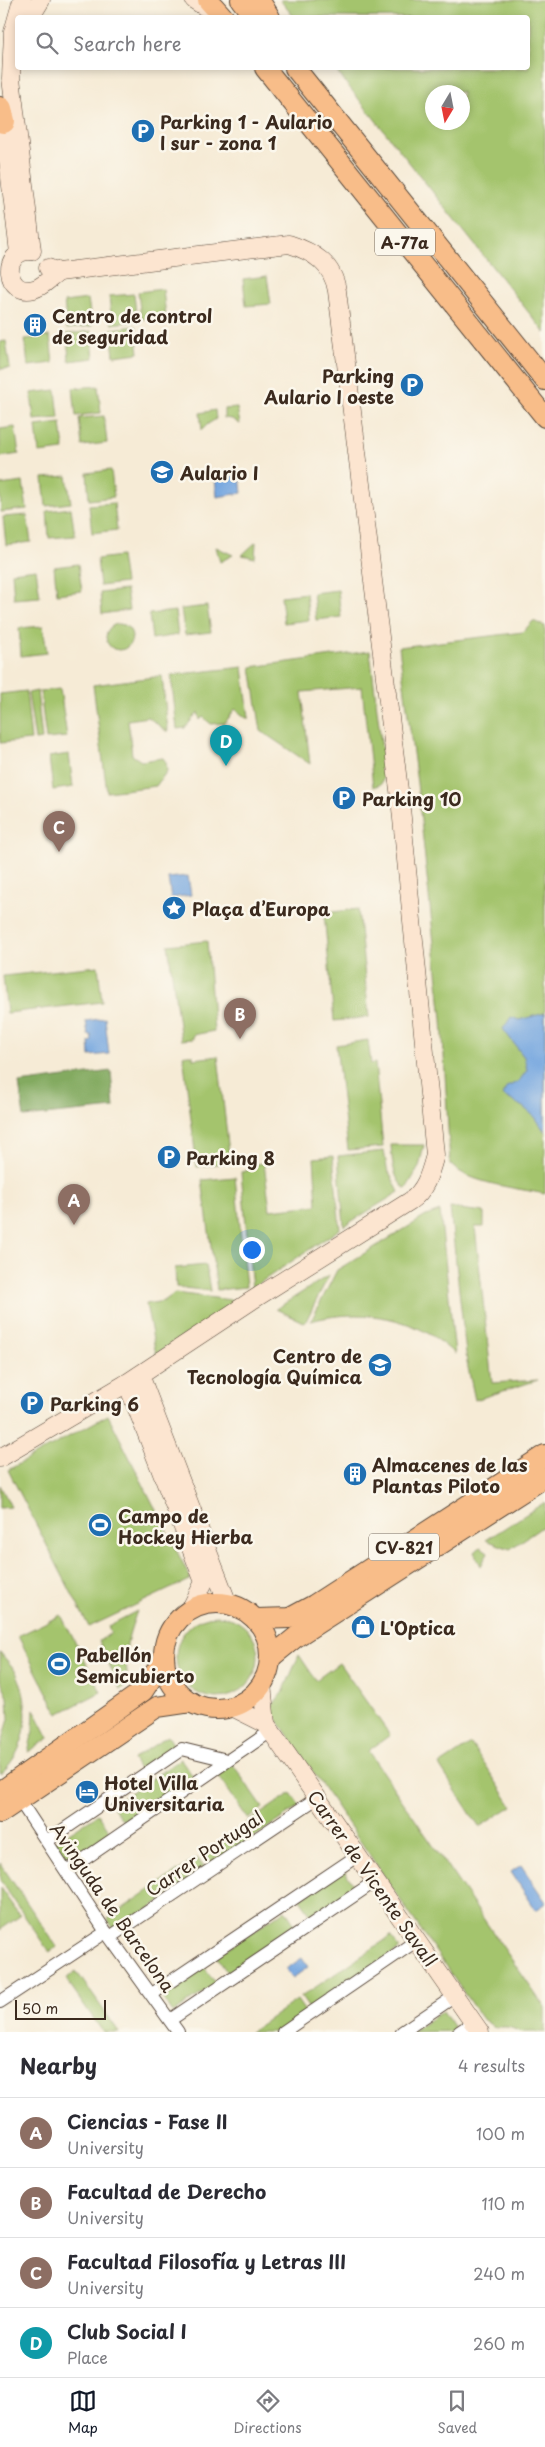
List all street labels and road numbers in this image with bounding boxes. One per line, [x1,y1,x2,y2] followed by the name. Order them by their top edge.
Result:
[375,228,435,256] road number: A-77a
[369,1534,439,1560] road number: CV-821
[302,1784,444,1972] street label: Carrer de Vicente Savall
[140,1804,268,1902] street label: Carrer Portugal
[44,1817,182,1998] street label: Avinguda de Barcelona

